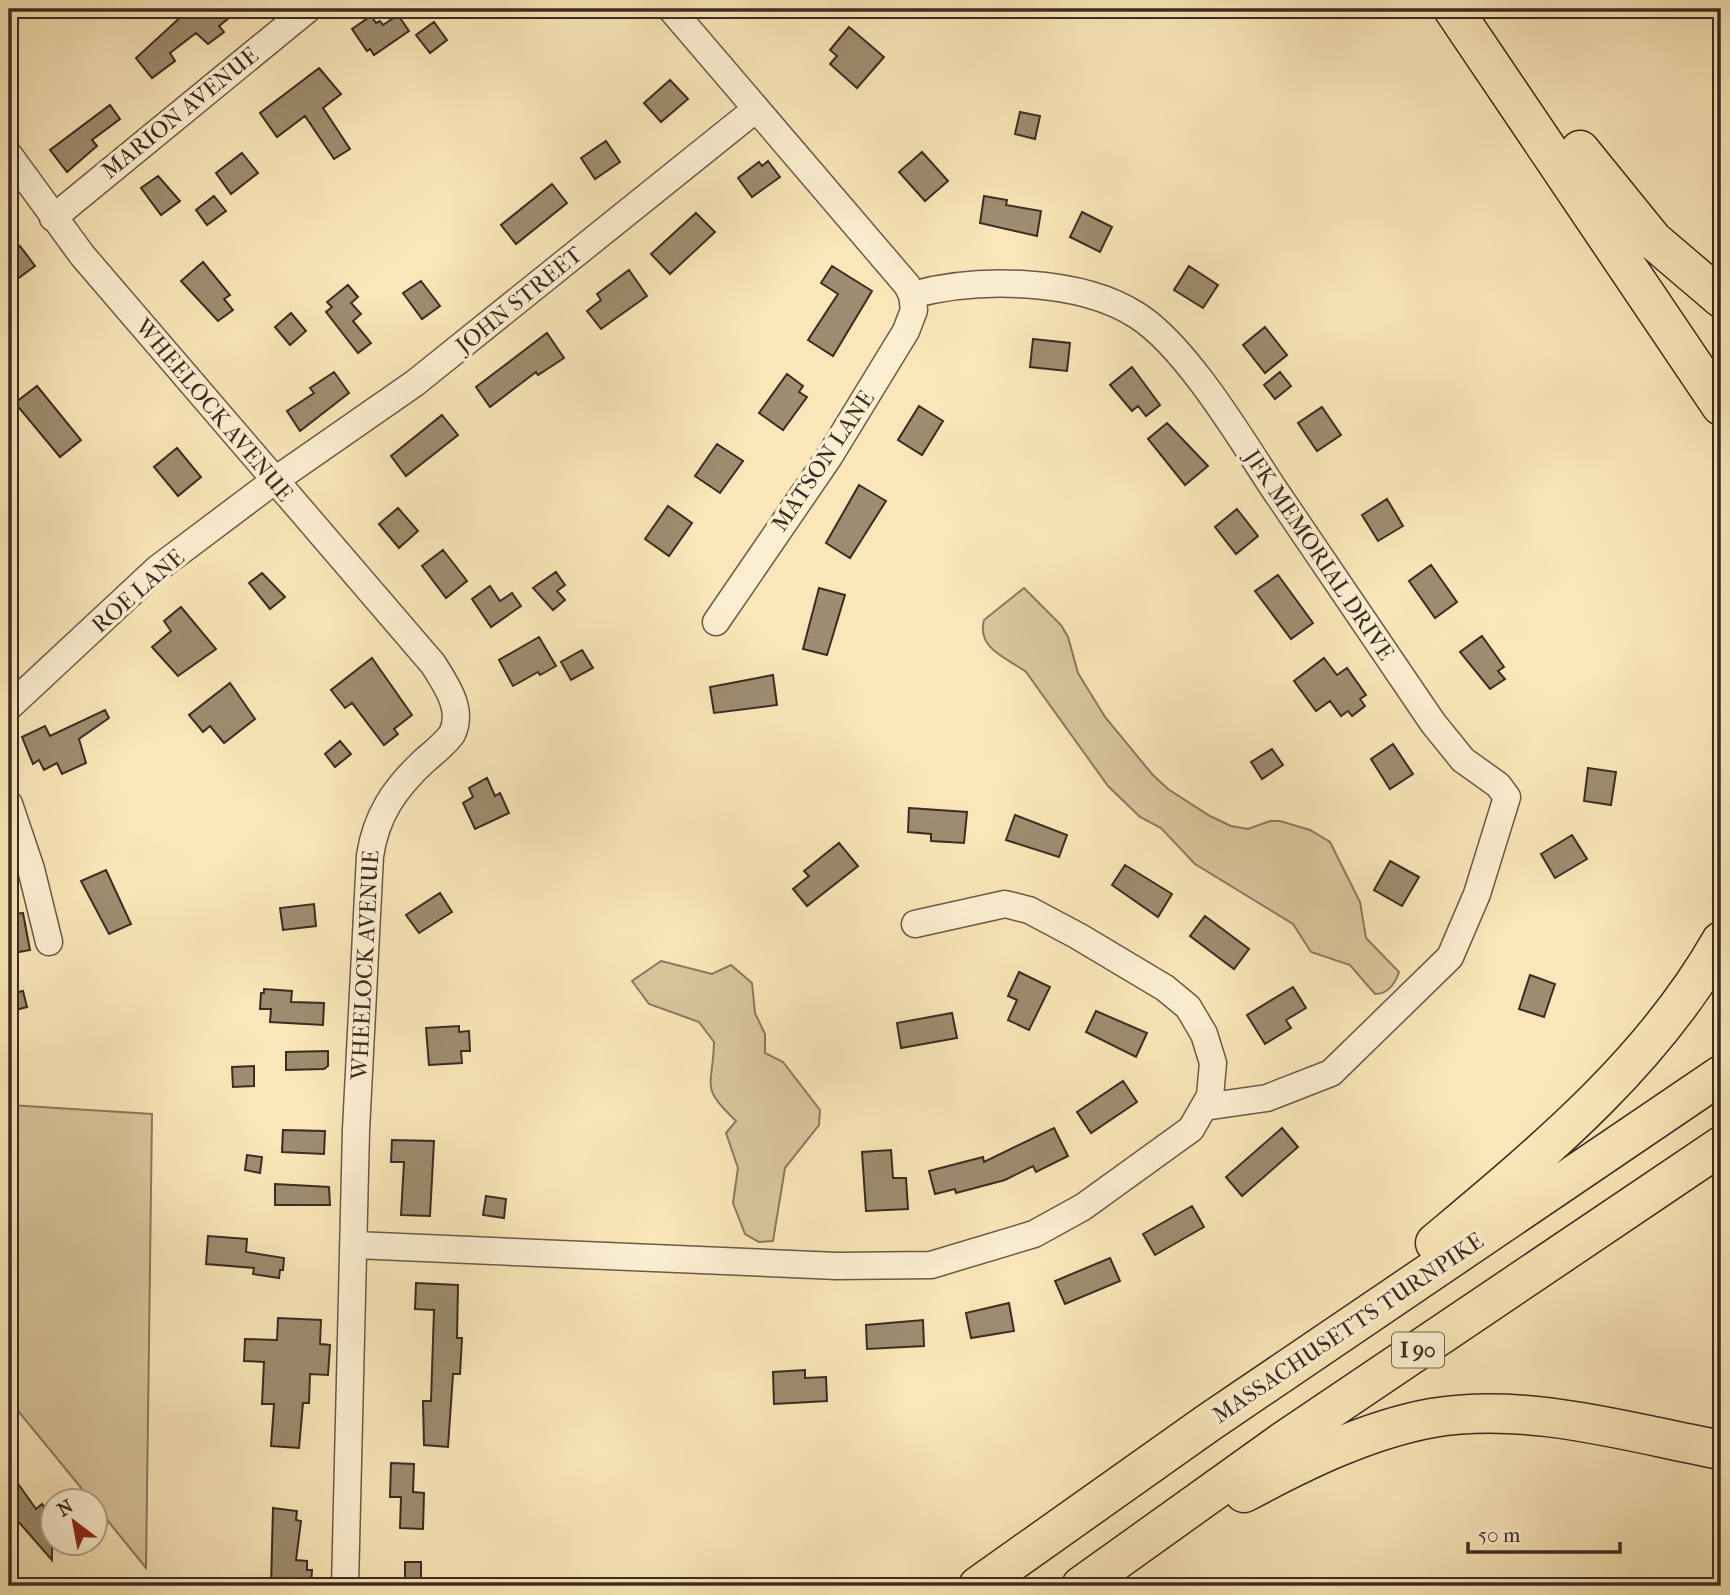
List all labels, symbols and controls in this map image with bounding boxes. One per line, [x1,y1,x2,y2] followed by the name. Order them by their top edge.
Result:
[96,42,264,184] street label: MARION AVENUE
[449,241,588,360] street label: JOHN STREET
[129,312,298,507] street label: WHEELOCK AVENUE
[766,386,880,536] street label: MATSON LANE
[1237,443,1399,665] street label: JFK MEMORIAL DRIVE
[86,544,190,638] street label: ROE LANE
[345,849,384,1082] street label: WHEELOCK AVENUE
[1207,1227,1489,1429] street label: MASSACHUSETTS TURNPIKE
[1392,1332,1444,1368] road number: I 90
[38,1486,108,1556] north arrow
[54,1495,78,1522] text: N
[1468,1511,1620,1555] scale bar
[1478,1523,1521,1547] text: 50 m

